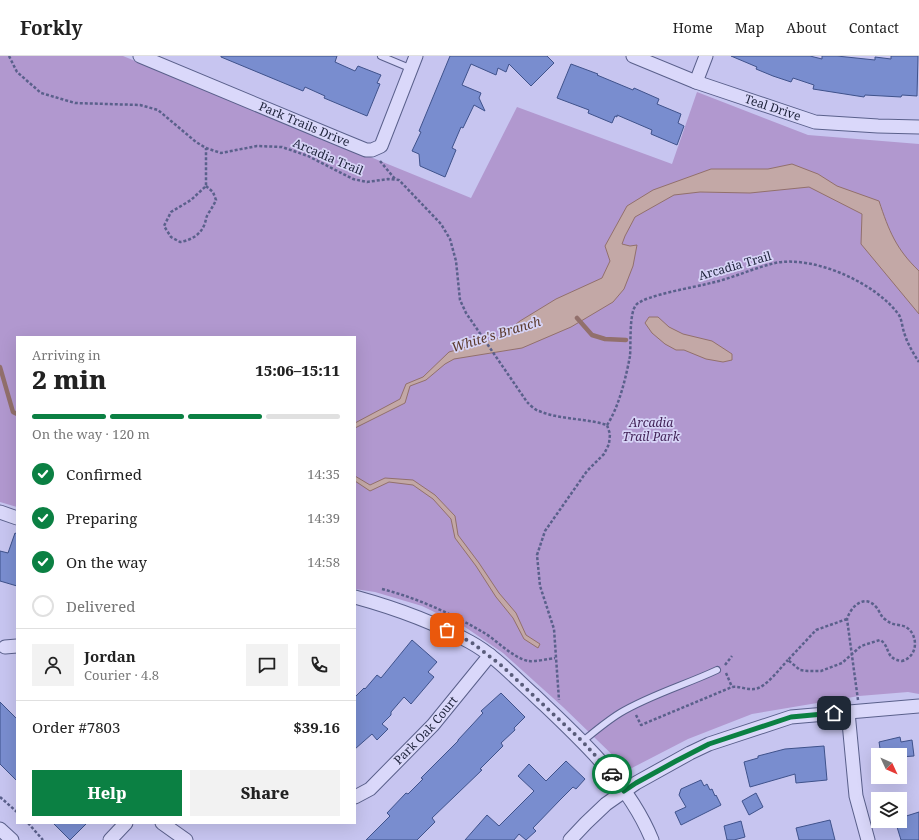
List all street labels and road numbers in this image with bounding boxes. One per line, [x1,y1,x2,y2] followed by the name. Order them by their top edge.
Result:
[742,90,803,125] street label: Teal Drive
[256,97,353,151] street label: Park Trails Drive
[290,134,366,179] street label: Arcadia Trail
[696,247,773,284] street label: Arcadia Trail
[390,692,461,768] street label: Park Oak Court

